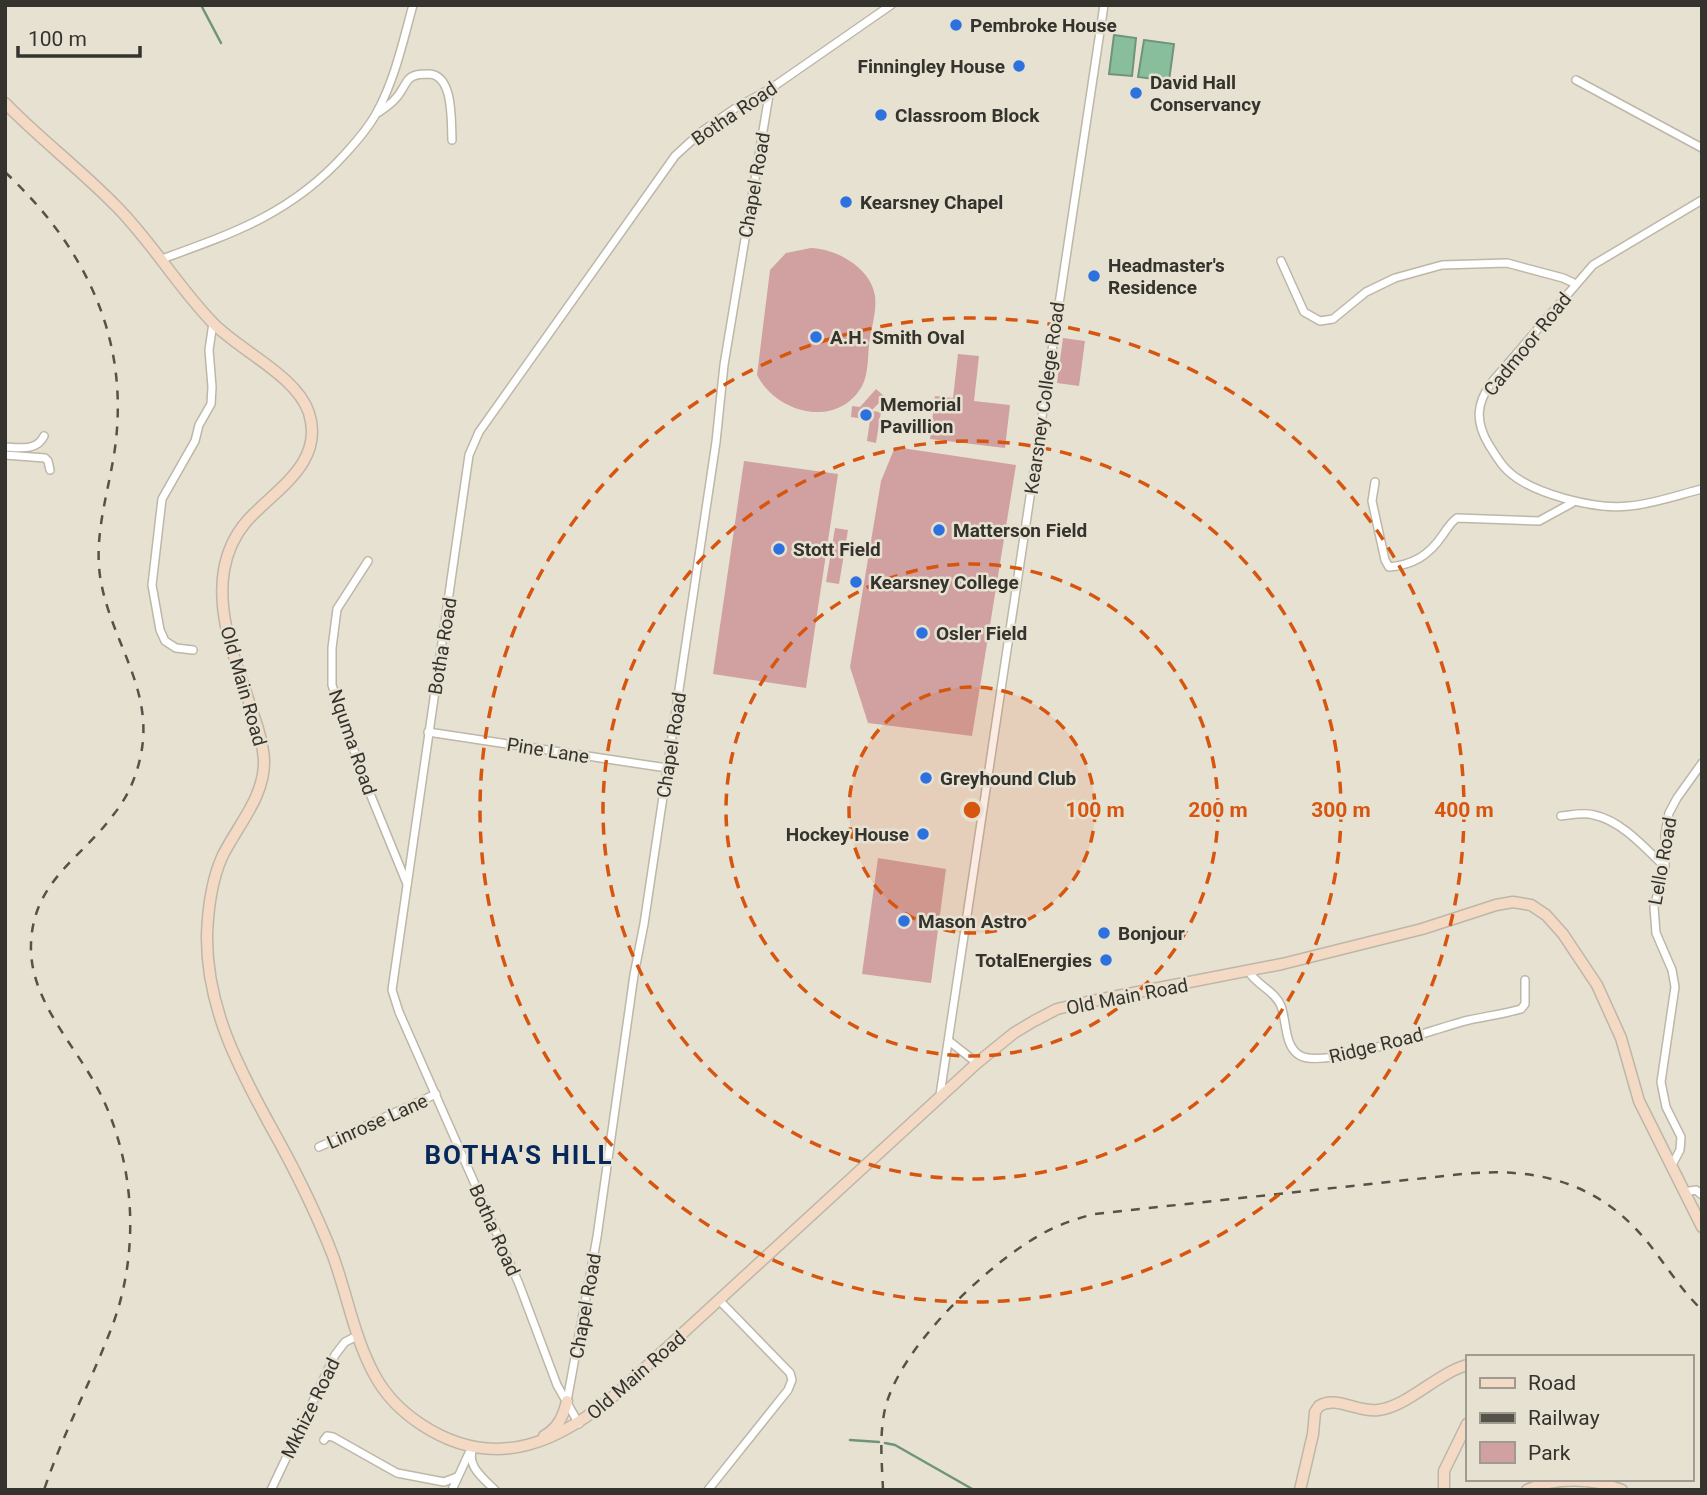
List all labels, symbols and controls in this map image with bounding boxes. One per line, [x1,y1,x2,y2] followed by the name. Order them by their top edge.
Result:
[18,14,140,58] scale bar
[970,14,1117,37] place label: Pembroke House
[948,17,964,33] marker: Pembroke House
[28,27,87,51] text: 100 m
[857,55,1005,78] place label: Finningley House
[1011,58,1027,74] marker: Finningley House
[1150,71,1261,116] place label: David Hall Conservancy
[687,76,781,150] street label: Botha Road
[1128,85,1144,101] marker: David Hall Conservancy
[895,104,1040,127] place label: Classroom Block
[873,107,889,123] marker: Classroom Block
[734,130,775,240] street label: Chapel Road
[860,191,1003,214] place label: Kearsney Chapel
[838,194,854,210] marker: Kearsney Chapel
[1108,254,1225,299] place label: Headmaster's Residence
[1086,268,1102,284] marker: Headmaster's Residence
[1479,288,1576,401] street label: Cadmoor Road
[1020,300,1069,496] street label: Kearsney College Road
[830,326,965,349] place label: A.H. Smith Oval
[808,329,824,345] marker: A.H. Smith Oval
[880,393,961,438] place label: Memorial Pavillion
[858,407,874,423] marker: Memorial Pavillion
[953,519,1087,542] place label: Matterson Field
[931,522,947,538] marker: Matterson Field
[793,538,881,561] place label: Stott Field
[771,541,787,557] marker: Stott Field
[870,571,1019,594] place label: Kearsney College
[848,574,864,590] marker: Kearsney College
[423,596,462,696] street label: Botha Road
[936,622,1027,645] place label: Osler Field
[215,624,272,749] street label: Old Main Road
[914,625,930,641] marker: Osler Field
[324,686,381,798] street label: Nquma Road
[652,691,691,800] street label: Chapel Road
[505,733,591,768] street label: Pine Lane
[940,767,1077,790] place label: Greyhound Club
[918,770,934,786] marker: Greyhound Club
[960,798,984,822] centre of rings
[1065,798,1125,822] text: 100 m
[1188,798,1248,822] text: 200 m
[1311,798,1371,822] text: 300 m
[1434,798,1494,822] text: 400 m
[1643,815,1682,907] street label: Lello Road
[786,823,909,846] place label: Hockey House
[915,826,931,842] marker: Hockey House
[918,910,1027,933] place label: Mason Astro
[896,913,912,929] marker: Mason Astro
[1118,922,1185,945] place label: Bonjour
[1096,925,1112,941] marker: Bonjour
[975,949,1092,972] place label: TotalEnergies
[1098,952,1114,968] marker: TotalEnergies
[1064,973,1190,1020] street label: Old Main Road
[1327,1023,1426,1068] street label: Ridge Road
[323,1089,431,1154] street label: Linrose Lane
[424,1140,614,1170] district label: BOTHA'S HILL
[464,1181,525,1280] street label: Botha Road
[565,1251,606,1361] street label: Chapel Road
[582,1326,690,1425] street label: Old Main Road
[276,1354,345,1462] street label: Mkhize Road
[1466,1355,1693,1481] legend
[1528,1371,1576,1395] text: Road
[1528,1406,1600,1430] text: Railway
[1528,1441,1571,1465] text: Park

